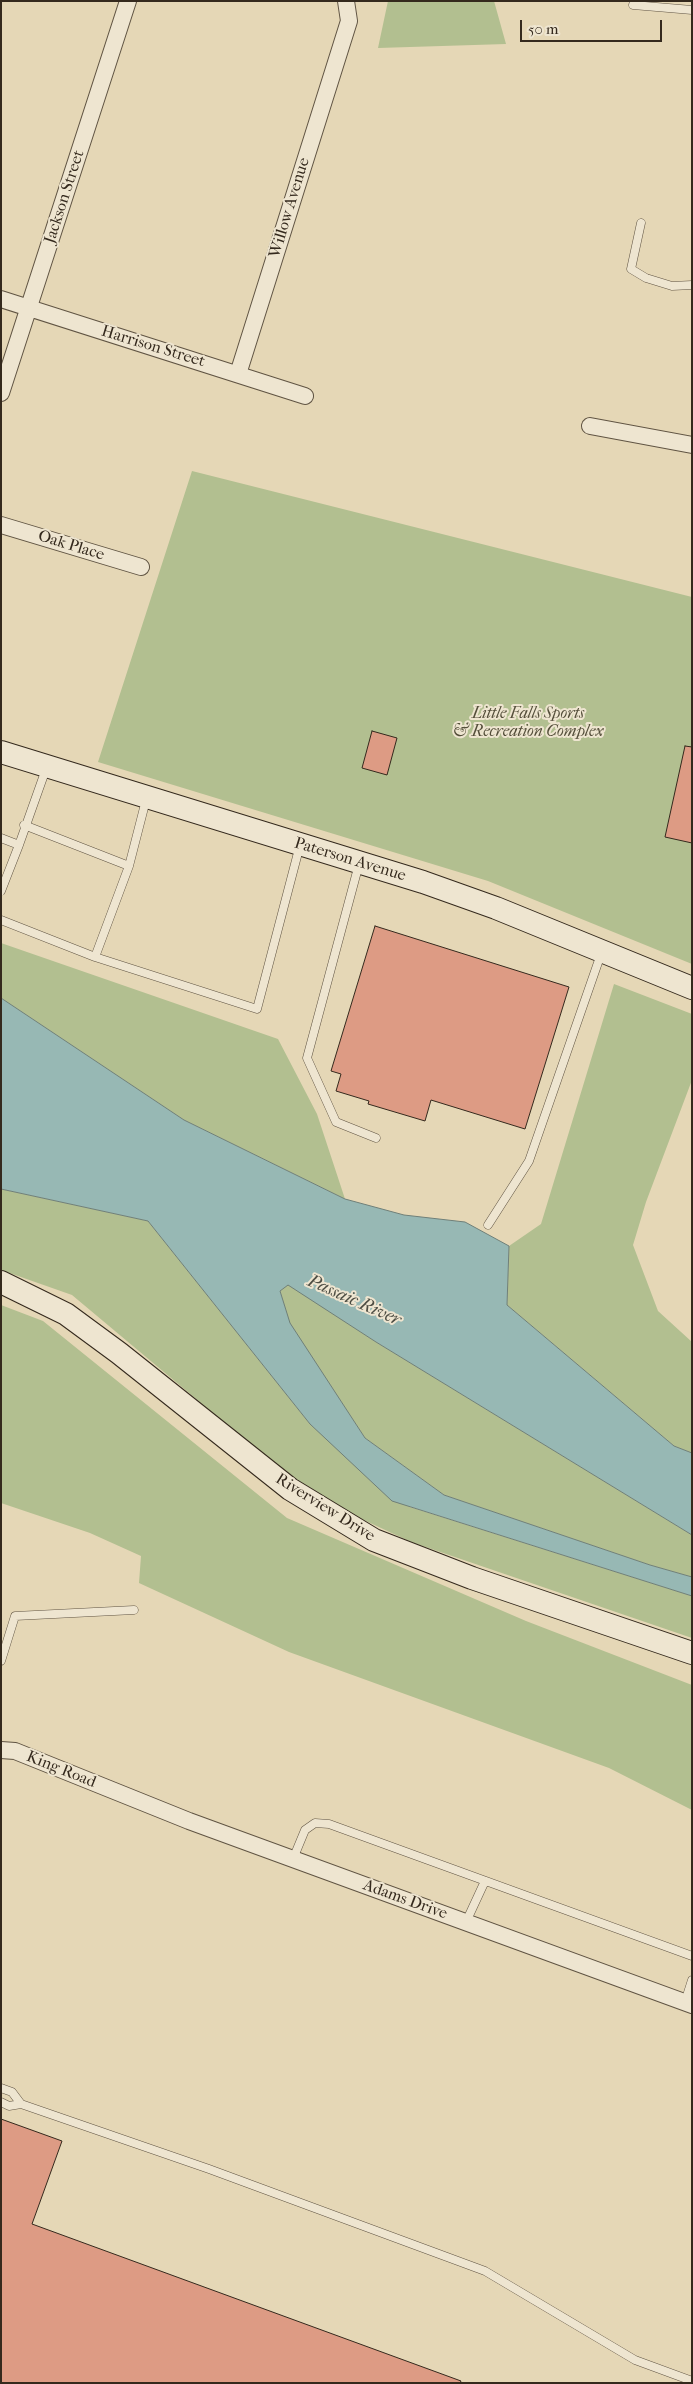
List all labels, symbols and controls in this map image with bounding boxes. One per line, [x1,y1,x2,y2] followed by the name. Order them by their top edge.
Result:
[523,10,666,42] scale bar
[528,20,558,38] text: 50 m
[41,148,89,246] street label: Jackson Street
[266,156,314,260] street label: Willow Avenue
[99,322,207,372] street label: Harrison Street
[36,527,106,565] street label: Oak Place
[453,704,603,742] park label: Little Falls Sports & Recreation Complex
[292,834,408,886] street label: Paterson Avenue
[304,1271,404,1331] water label: Passaic River
[272,1470,378,1546] street label: Riverview Drive
[23,1747,99,1793] street label: King Road
[360,1876,450,1924] street label: Adams Drive

